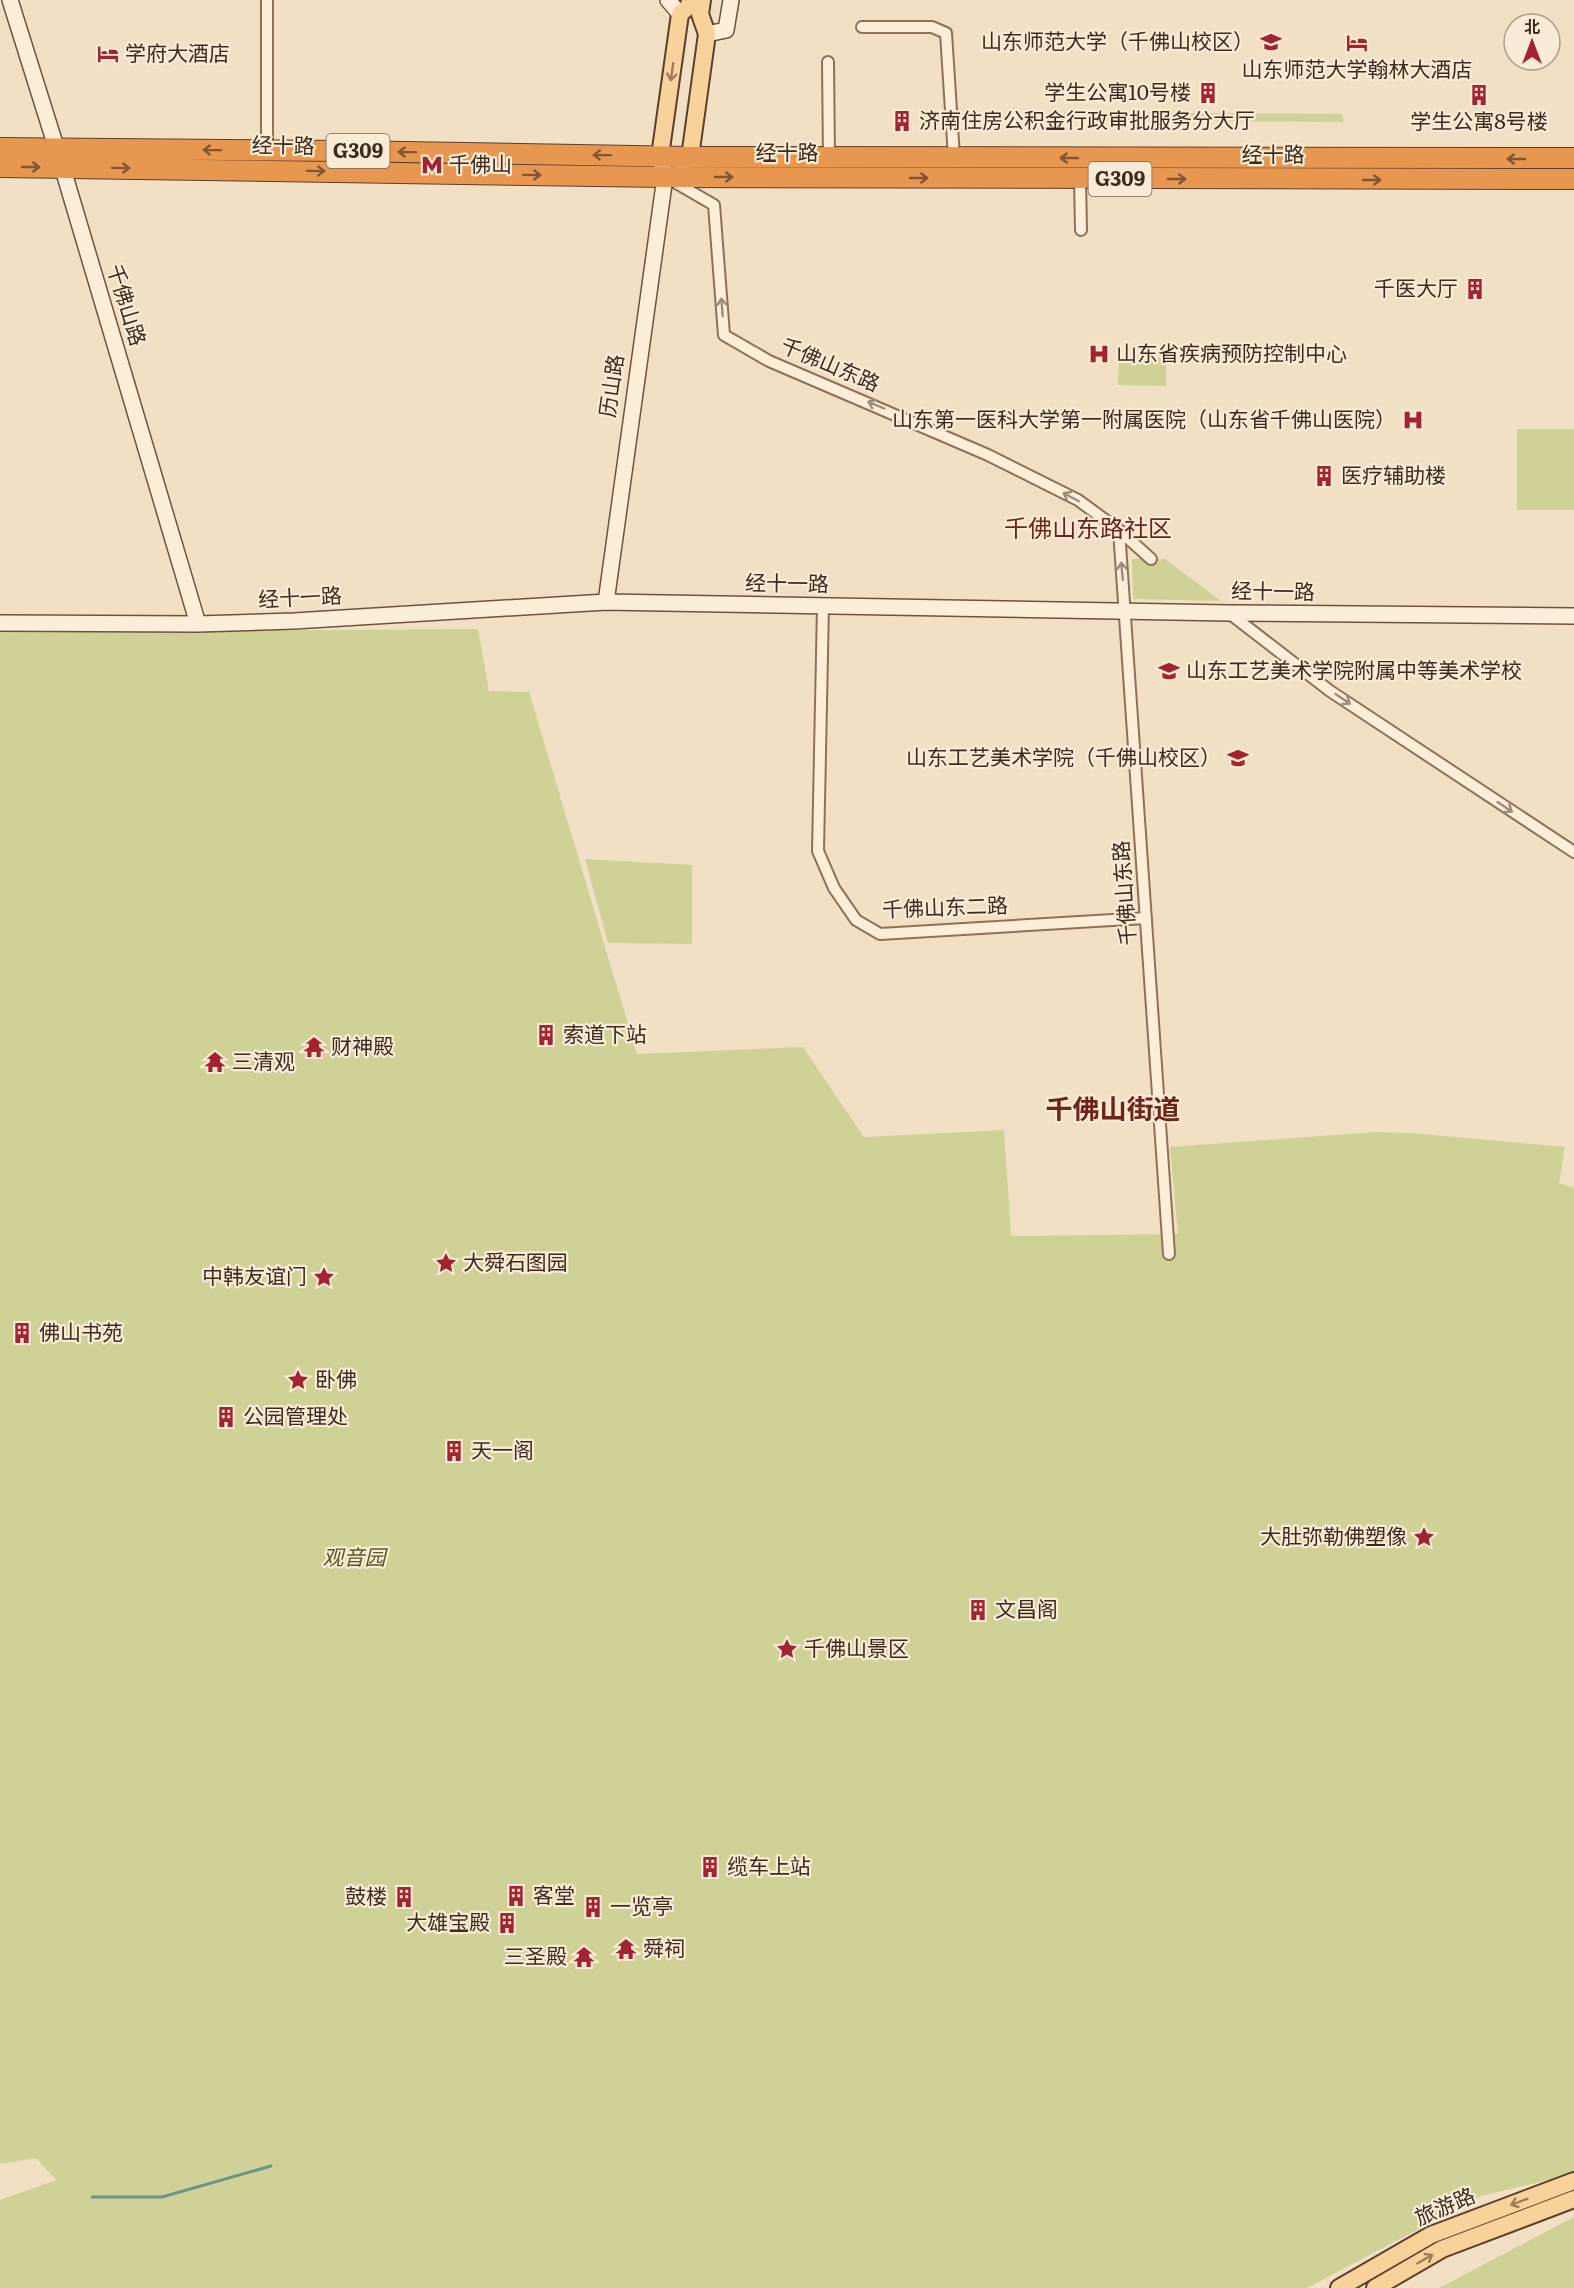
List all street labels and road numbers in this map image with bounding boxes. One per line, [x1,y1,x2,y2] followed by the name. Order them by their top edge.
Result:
[251,127,315,160] street label: 经十路
[326,134,389,168] road number: G309
[756,135,819,166] street label: 经十路
[1242,137,1305,168] street label: 经十路
[1088,162,1152,196] road number: G309
[101,260,155,349] street label: 千佛山路
[777,328,885,397] street label: 千佛山东路
[590,352,629,419] street label: 历山路
[745,565,829,598] street label: 经十一路
[1231,573,1315,606] street label: 经十一路
[257,578,343,613] street label: 经十一路
[1103,840,1142,947] street label: 千佛山东路
[881,888,1008,923] street label: 千佛山东二路
[1409,2178,1479,2231] street label: 旅游路

